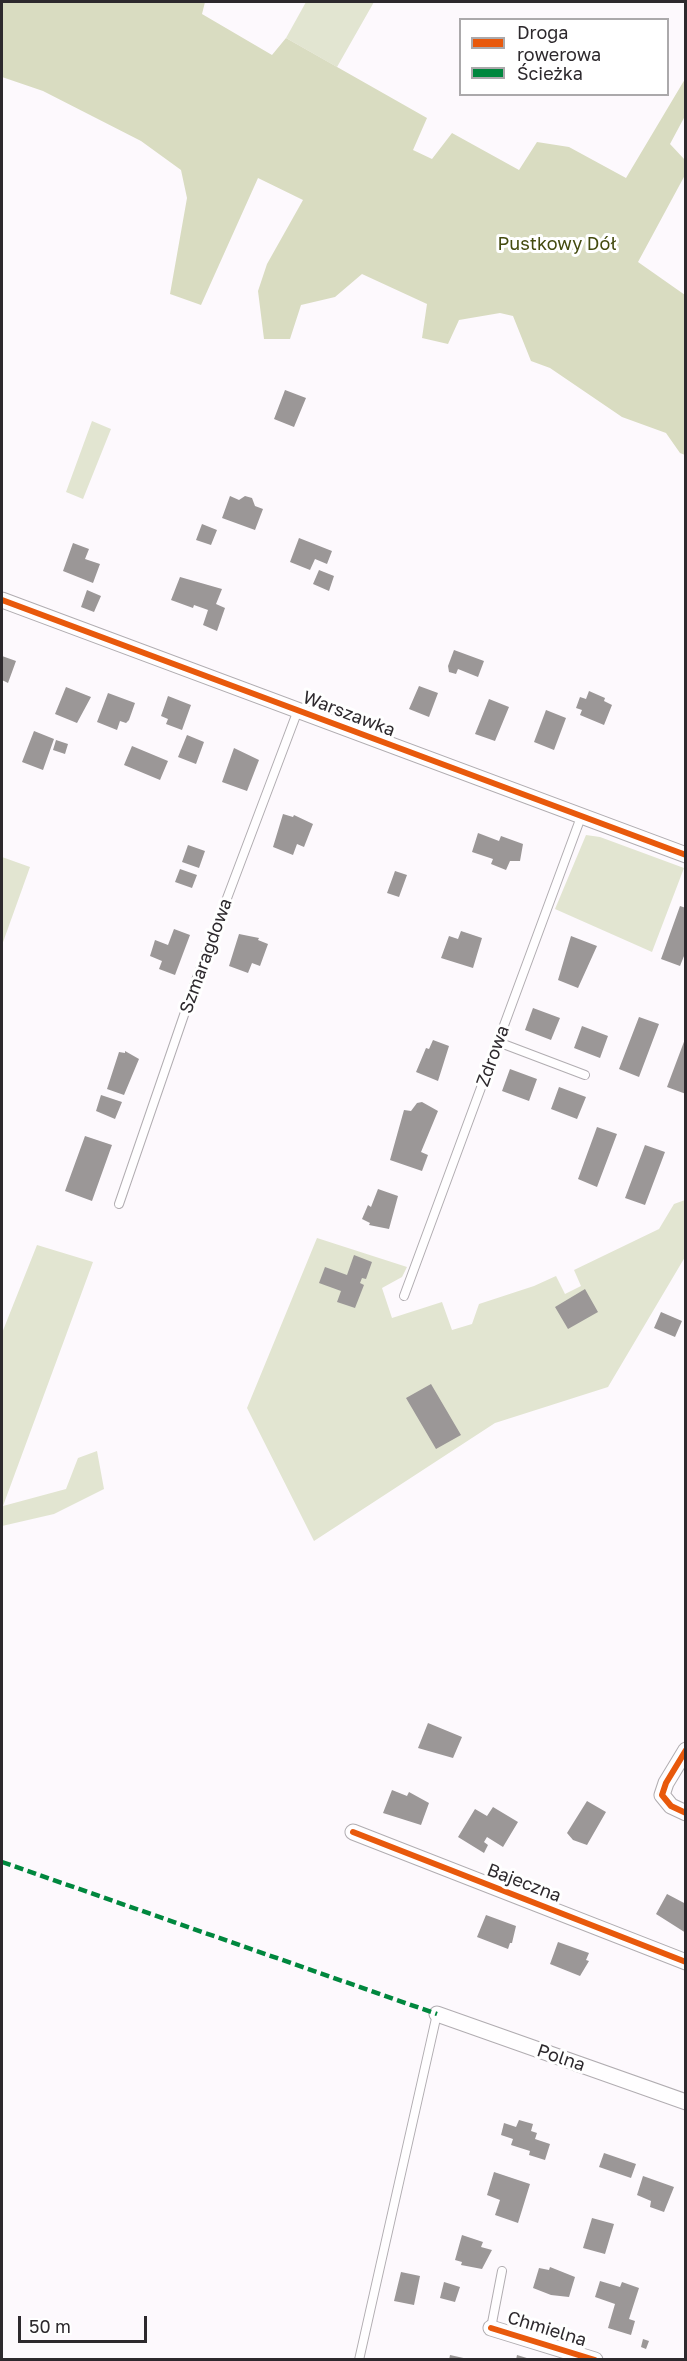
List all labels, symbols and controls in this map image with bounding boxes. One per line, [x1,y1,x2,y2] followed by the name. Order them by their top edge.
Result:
[459,18,669,96] legend
[517,21,601,65] text: Droga rowerowa
[517,62,583,84] text: Ścieżka
[497,233,617,255] park label: Pustkowy Dół
[300,687,398,741] street label: Warszawka
[175,896,237,1016] street label: Szmaragdowa
[472,1023,514,1089] street label: Zdrowa
[484,1859,564,1907] street label: Bajeczna
[534,2040,588,2076] street label: Polna
[21,2304,150,2342] scale bar
[505,2307,589,2351] street label: Chmielna
[29,2315,71,2337] text: 50 m

